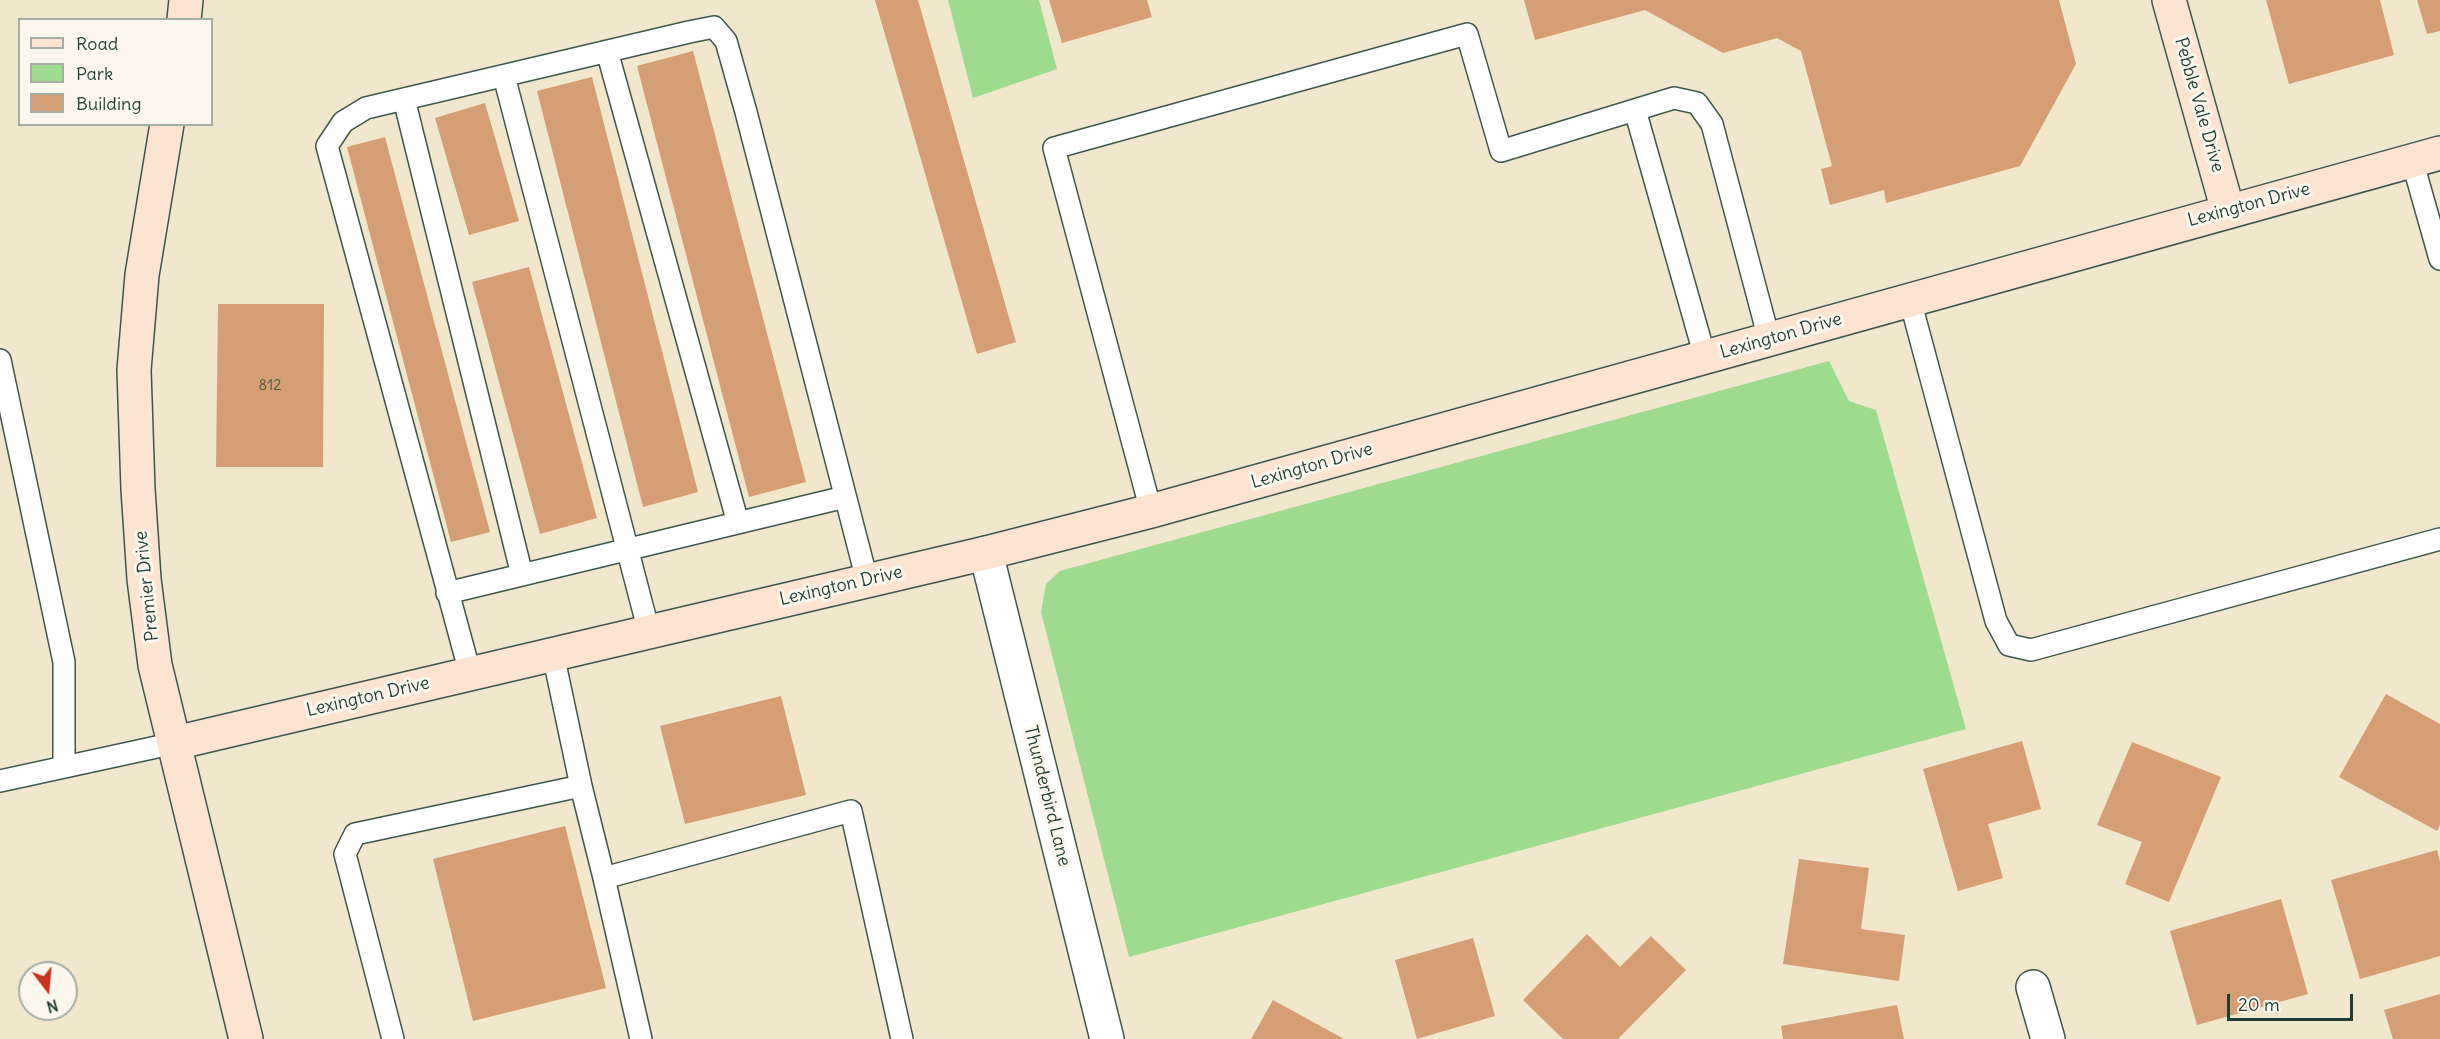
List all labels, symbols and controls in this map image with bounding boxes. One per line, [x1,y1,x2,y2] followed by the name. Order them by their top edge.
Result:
[18,18,213,126] legend
[76,32,118,55] text: Road
[2169,35,2229,175] street label: Pebble Vale Drive
[76,62,113,85] text: Park
[76,92,141,115] text: Building
[2185,178,2313,232] street label: Lexington Drive
[1718,308,1844,364] street label: Lexington Drive
[259,377,281,395] house number: 812
[1249,438,1375,494] street label: Lexington Drive
[130,530,164,642] street label: Premier Drive
[777,561,905,611] street label: Lexington Drive
[304,672,432,722] street label: Lexington Drive
[1019,723,1075,869] street label: Thunderbird Lane
[18,961,78,1021] north arrow
[2230,982,2356,1020] scale bar
[2238,993,2280,1016] text: 20 m
[44,995,60,1018] text: N

